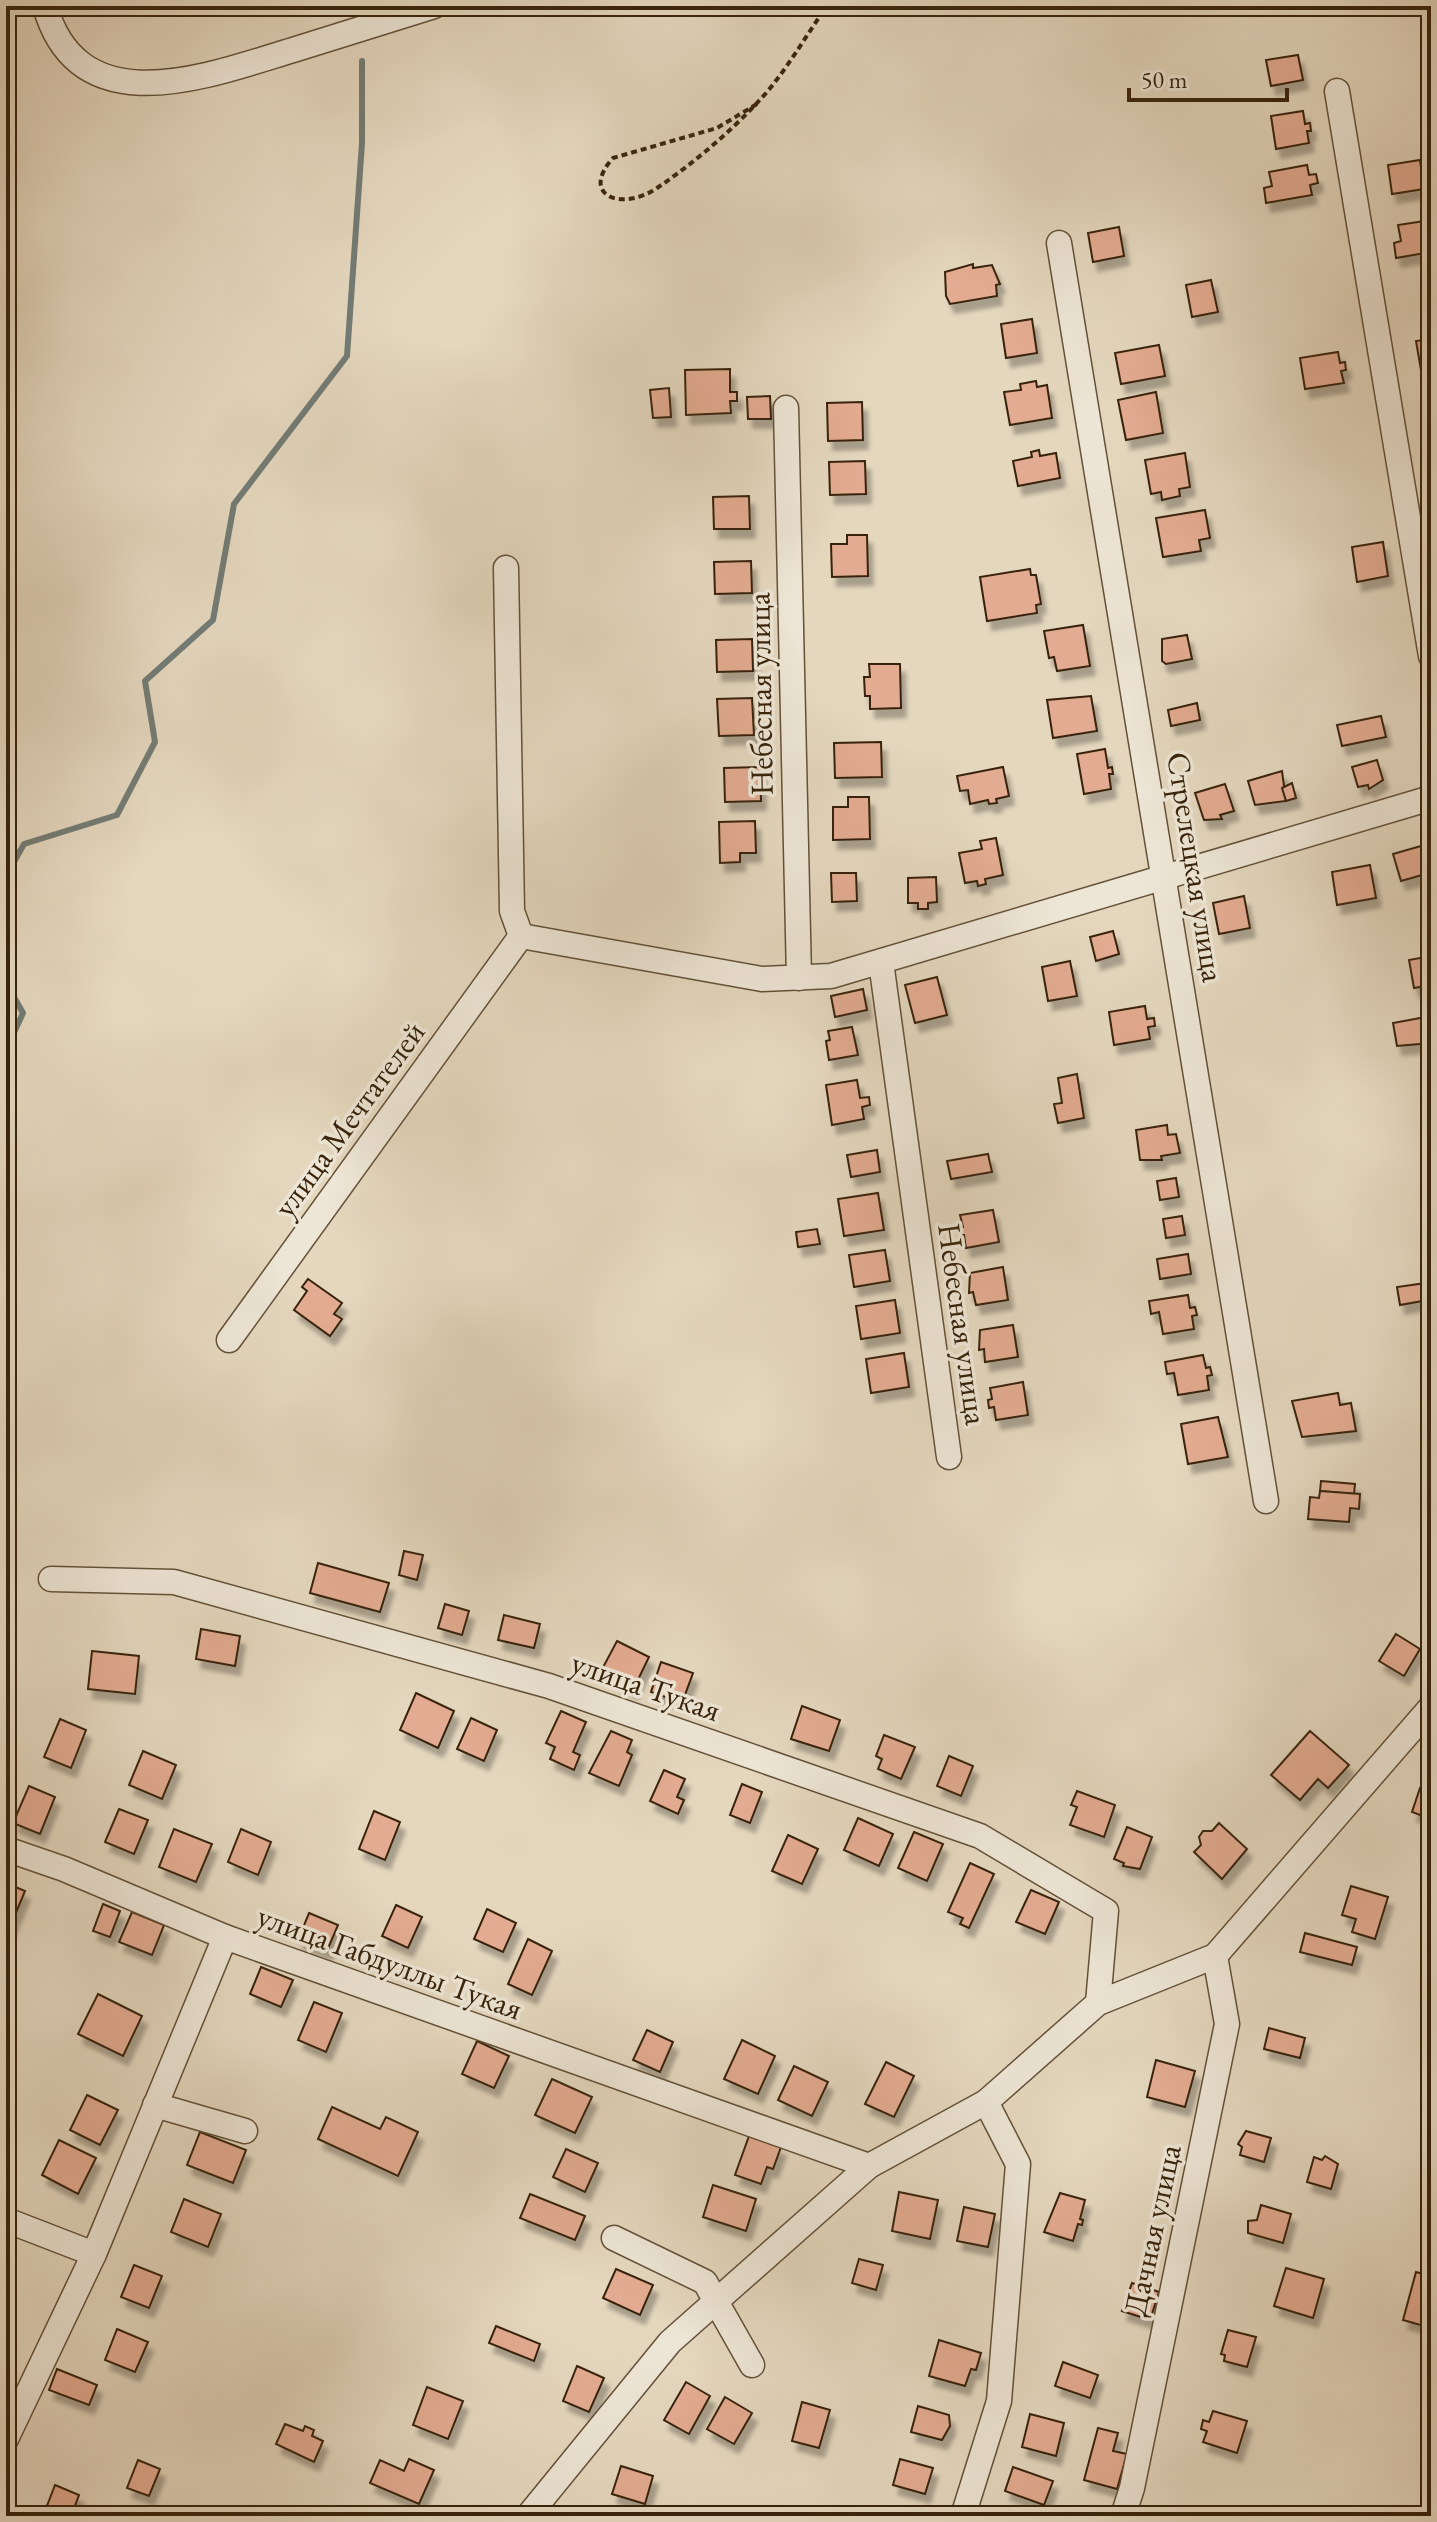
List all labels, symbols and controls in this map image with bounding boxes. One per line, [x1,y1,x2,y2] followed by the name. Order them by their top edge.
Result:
[1129,52,1287,102] scale bar
[1141,64,1188,95] text: 50 m
[737,592,783,796] street label: Небесная улица
[1157,749,1235,985] street label: Стрелецкая улица
[264,1013,434,1225] street label: улица Мечтателей
[928,1221,998,1428] street label: Небесная улица
[566,1641,726,1731] street label: улица Тукая
[252,1894,528,2030] street label: улица Габдуллы Тукая
[1113,2140,1191,2319] street label: Дачная улица

